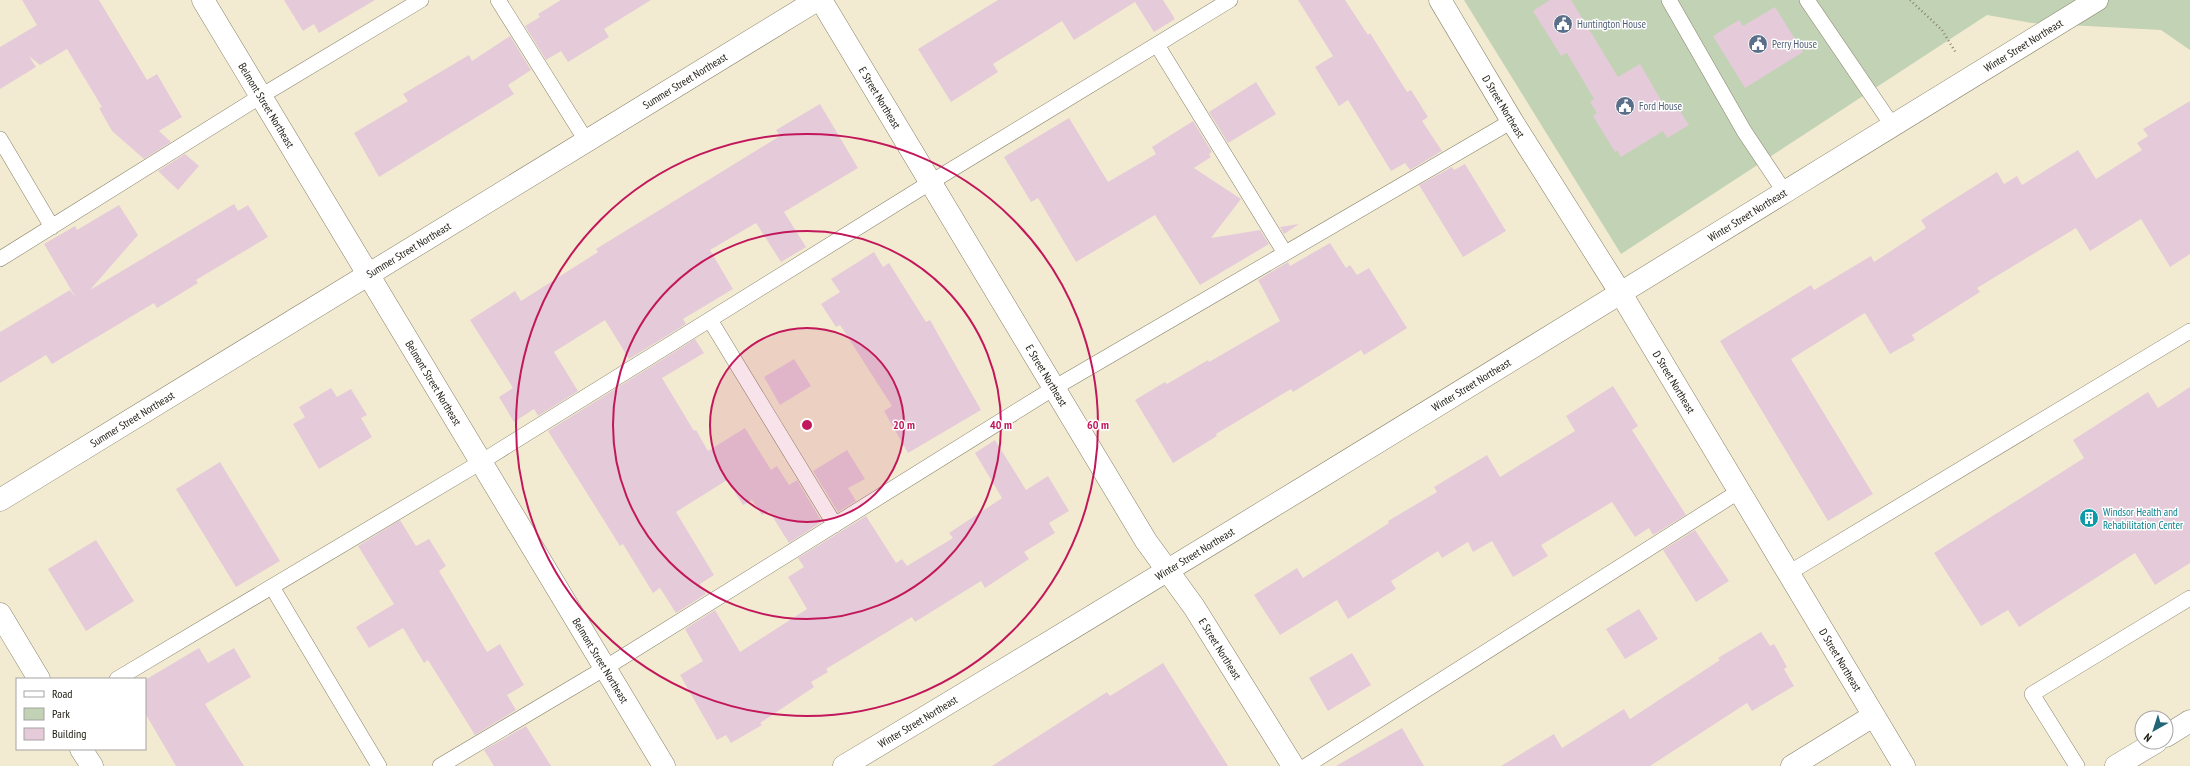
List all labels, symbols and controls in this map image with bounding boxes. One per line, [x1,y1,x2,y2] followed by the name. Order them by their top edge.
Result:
[1552,13,1574,35] public building icon: Huntington House
[1981,16,2065,75] street label: Winter Street Northeast
[1577,17,1646,31] place label: Huntington House
[1747,33,1769,55] public building icon: Perry House
[1772,37,1818,51] place label: Perry House
[640,50,730,112] street label: Summer Street Northeast
[235,60,297,151] street label: Belmont Street Northeast
[856,64,904,131] street label: E Street Northeast
[1479,73,1528,140] street label: D Street Northeast
[1614,95,1636,117] public building icon: Ford House
[1639,99,1683,113] place label: Ford House
[1705,185,1789,245] street label: Winter Street Northeast
[364,219,453,281] street label: Summer Street Northeast
[402,338,465,428] street label: Belmont Street Northeast
[1023,342,1071,409] street label: E Street Northeast
[1650,348,1698,416] street label: D Street Northeast
[1429,355,1513,414] street label: Winter Street Northeast
[87,388,177,450] street label: Summer Street Northeast
[893,417,915,432] text: 20 m
[990,417,1012,432] text: 40 m
[1087,417,1109,432] text: 60 m
[800,418,814,432] centre of rings
[2103,505,2183,532] place label: Windsor Health and Rehabilitation Center
[2078,507,2100,529] building icon: Windsor Health and Rehabilitation Center
[1153,524,1237,583] street label: Winter Street Northeast
[570,615,632,706] street label: Belmont Street Northeast
[1196,616,1244,682] street label: E Street Northeast
[1816,626,1865,694] street label: D Street Northeast
[16,678,146,750] legend
[52,686,72,701] text: Road
[875,692,960,751] street label: Winter Street Northeast
[52,706,70,721] text: Park
[2134,710,2174,750] north arrow
[52,726,87,741] text: Building
[2141,730,2154,745] text: N

